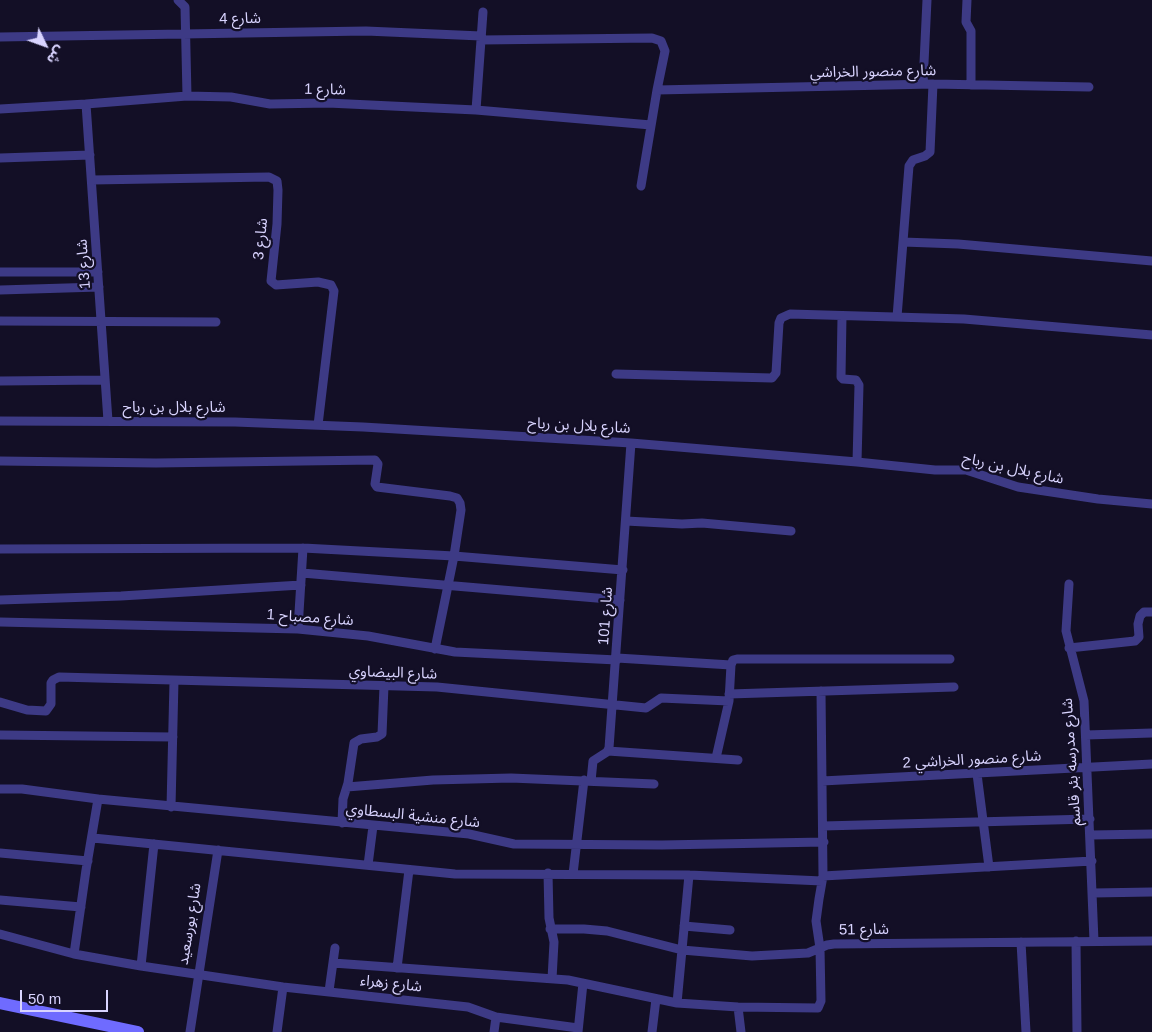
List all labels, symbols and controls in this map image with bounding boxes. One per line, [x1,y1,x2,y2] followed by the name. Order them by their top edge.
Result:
[219,10,261,28] street label: شارع 4
[20,20,70,70] north arrow
[44,43,69,68] text: ش
[810,62,936,82] street label: شارع منصور الخراشي
[304,81,346,99] street label: شارع 1
[250,217,272,261] street label: شارع 3
[73,238,95,290] street label: شارع 13
[122,399,226,417] street label: شارع بلال بن رباح
[527,414,631,438] street label: شارع بلال بن رباح
[961,449,1065,489] street label: شارع بلال بن رباح
[595,586,617,646] street label: شارع 101
[266,606,354,630] street label: شارع مصباح 1
[349,662,437,684] street label: شارع البيضاوي
[1059,697,1085,827] street label: شارع مدرسه بئر قاسم
[902,747,1042,773] street label: شارع منصور الخراشي 2
[345,800,481,832] street label: شارع منشية البسطاوي
[175,882,205,966] street label: شارع بورسعيد
[839,921,889,939] street label: شارع 51
[359,972,423,996] street label: شارع زهراء
[22,980,110,1012] scale bar
[28,990,61,1007] text: 50 m

